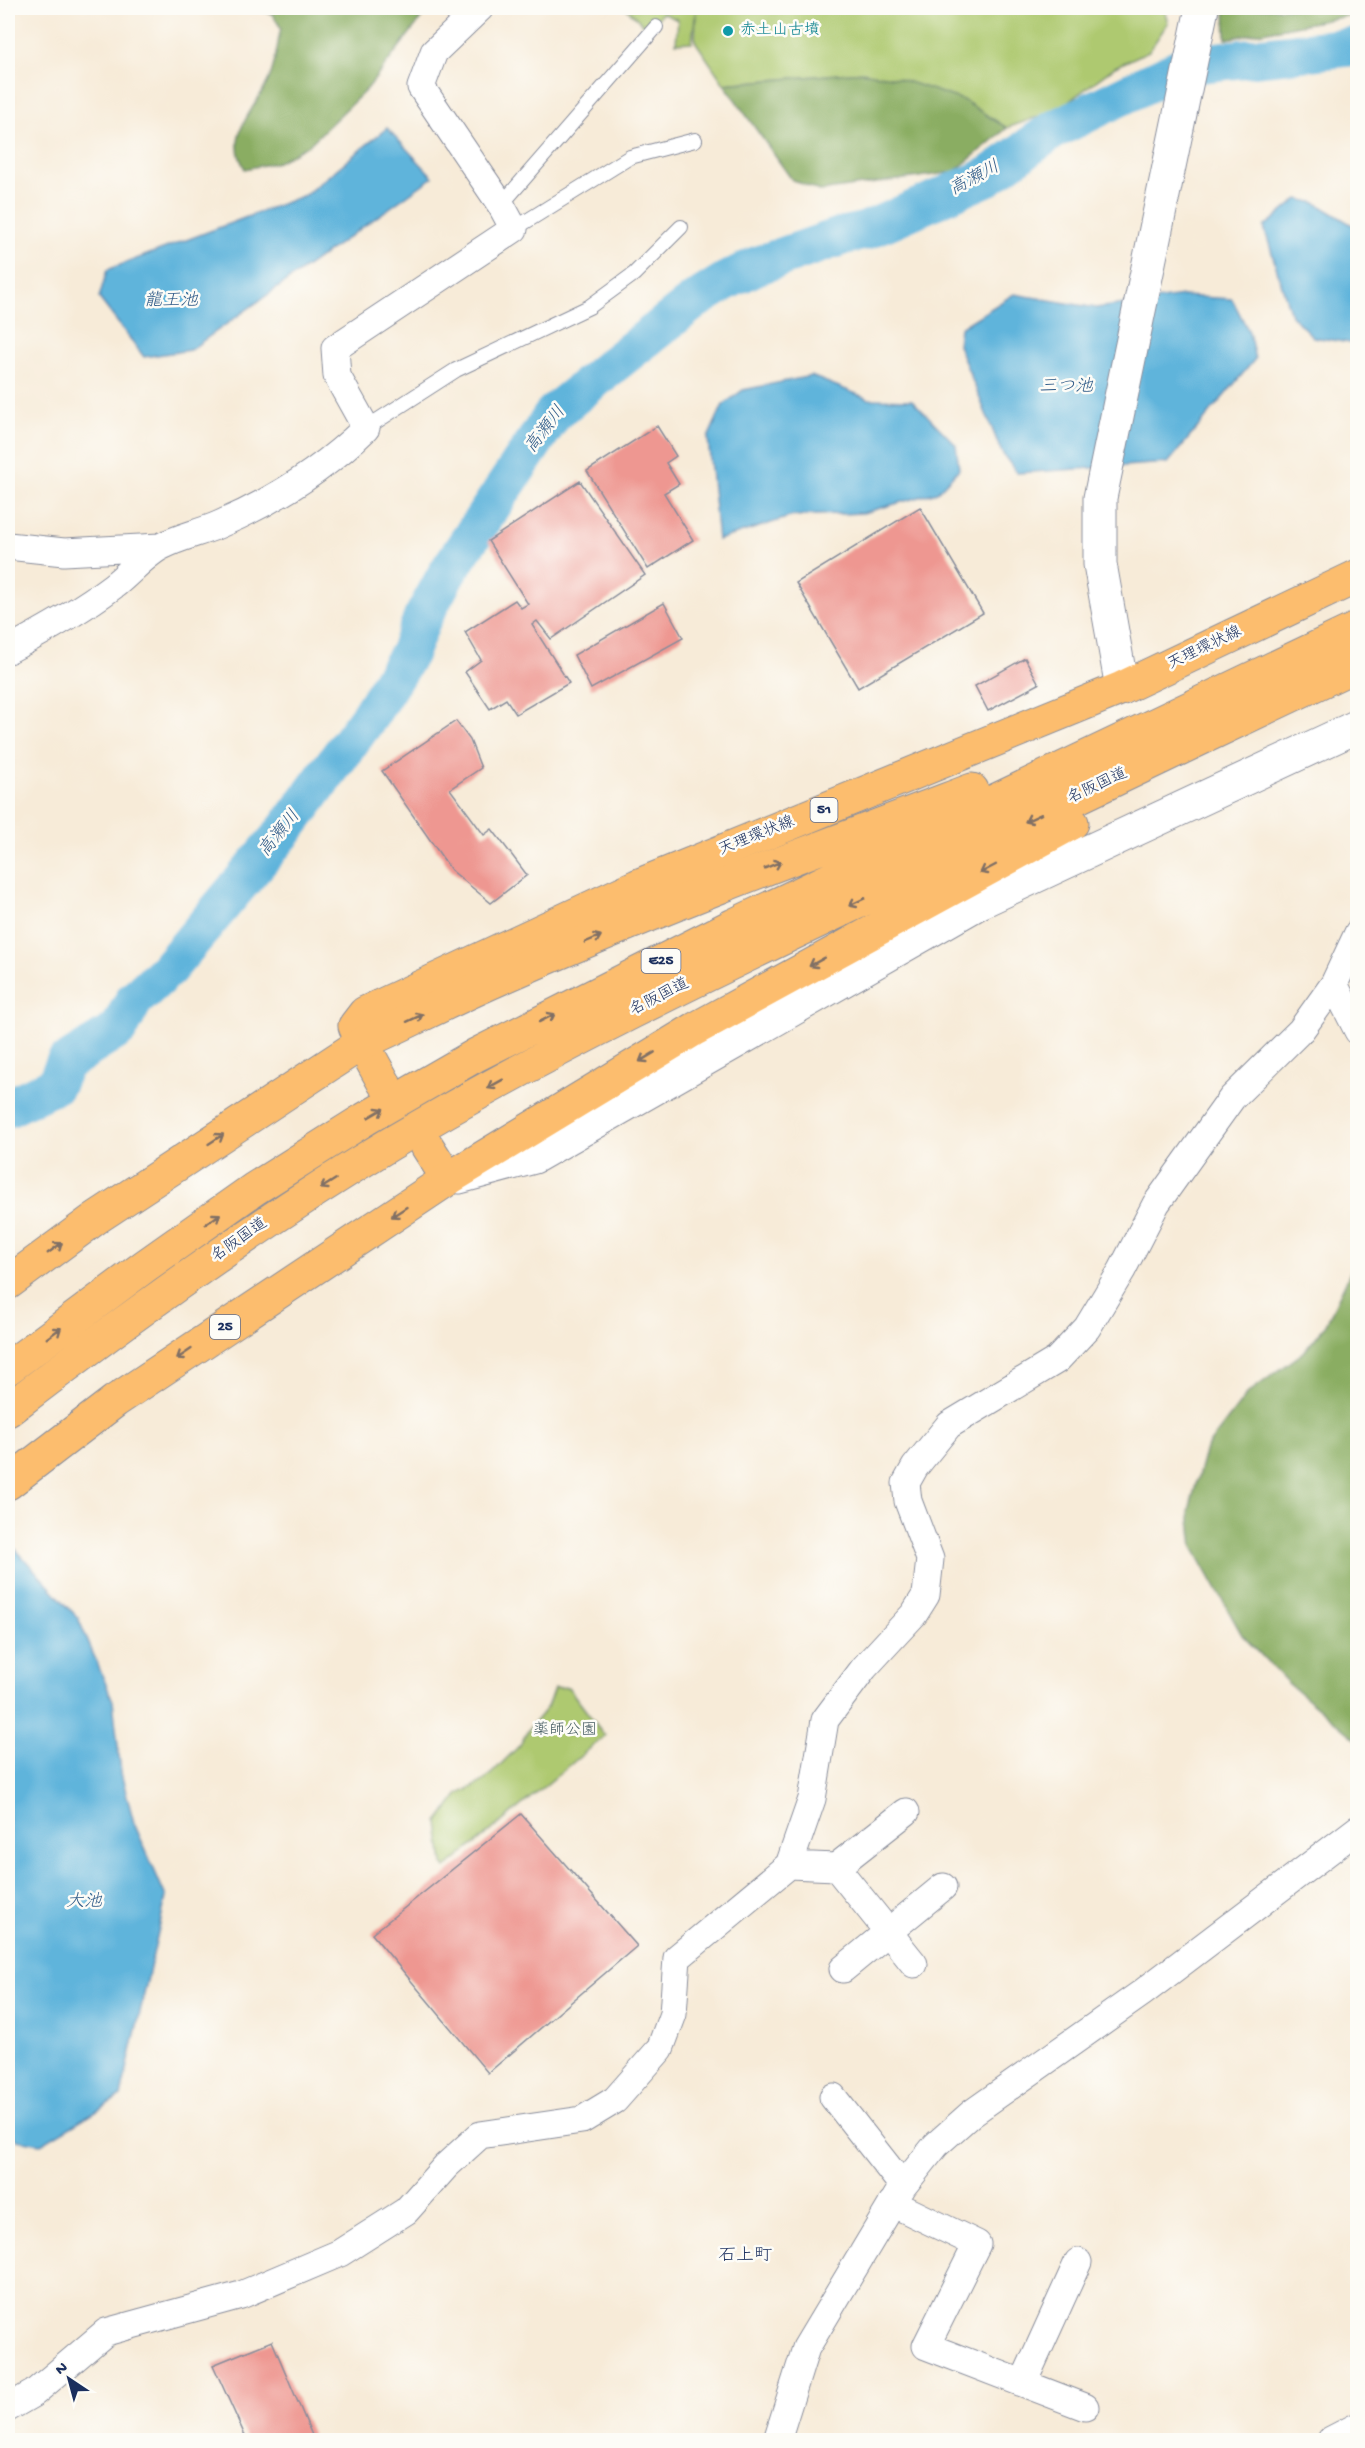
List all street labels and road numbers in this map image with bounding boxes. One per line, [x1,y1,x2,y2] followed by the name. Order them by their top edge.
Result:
[1164,621,1245,675] street label: 天理環状線
[1065,764,1131,809] street label: 名阪国道
[810,798,838,822] road number: 51
[716,811,798,861] street label: 天理環状線
[642,949,680,973] road number: E25
[627,974,693,1021] street label: 名阪国道
[208,1214,272,1267] street label: 名阪国道
[210,1315,240,1339] road number: 25

